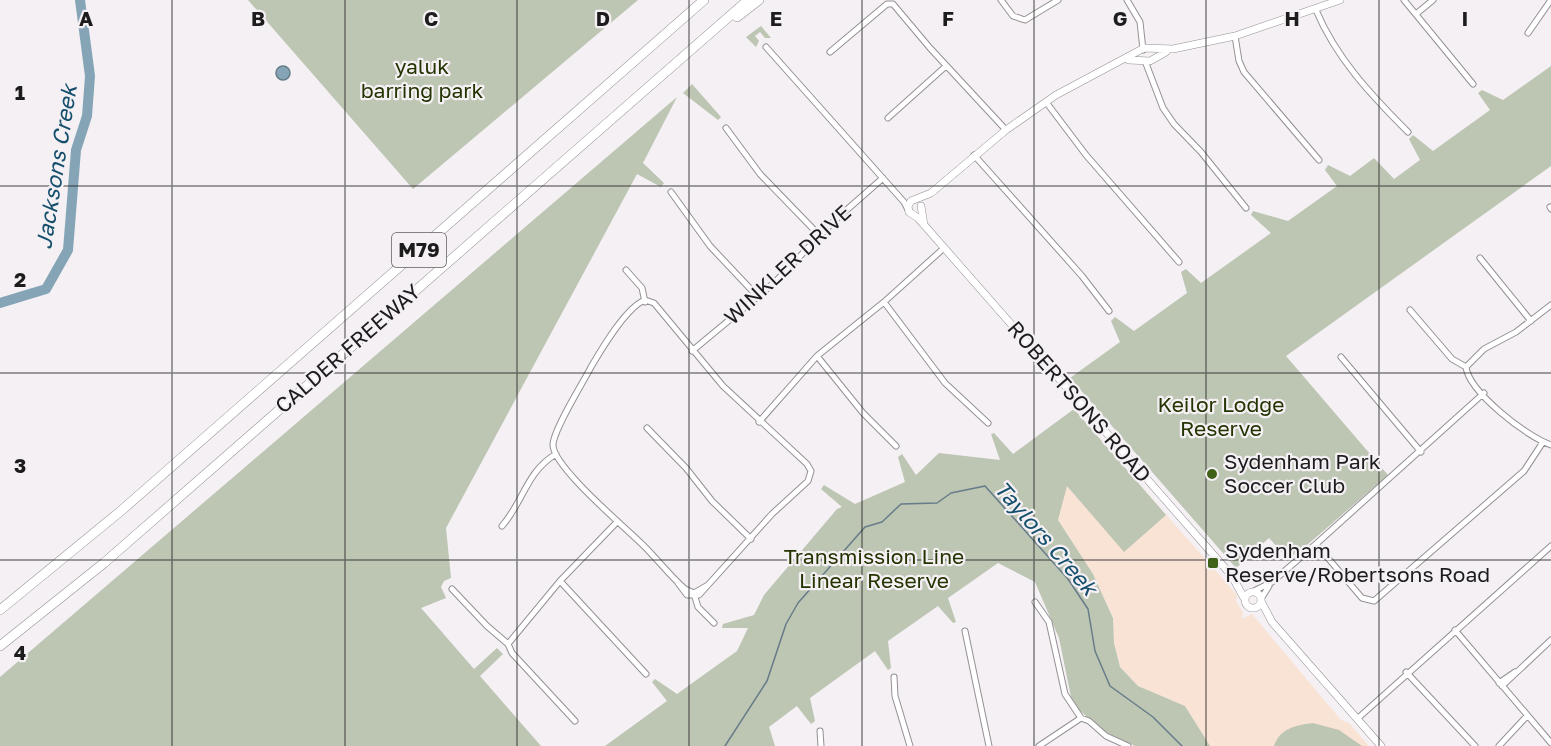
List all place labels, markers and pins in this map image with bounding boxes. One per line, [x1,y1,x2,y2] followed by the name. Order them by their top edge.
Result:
[1224,448,1381,498] place label: Sydenham Park Soccer Club
[1205,467,1219,481] marker: Sydenham Park Soccer Club
[1225,537,1490,587] place label: Sydenham Reserve/Robertsons Road
[1206,556,1220,570] marker: Sydenham Reserve/Robertsons Road

